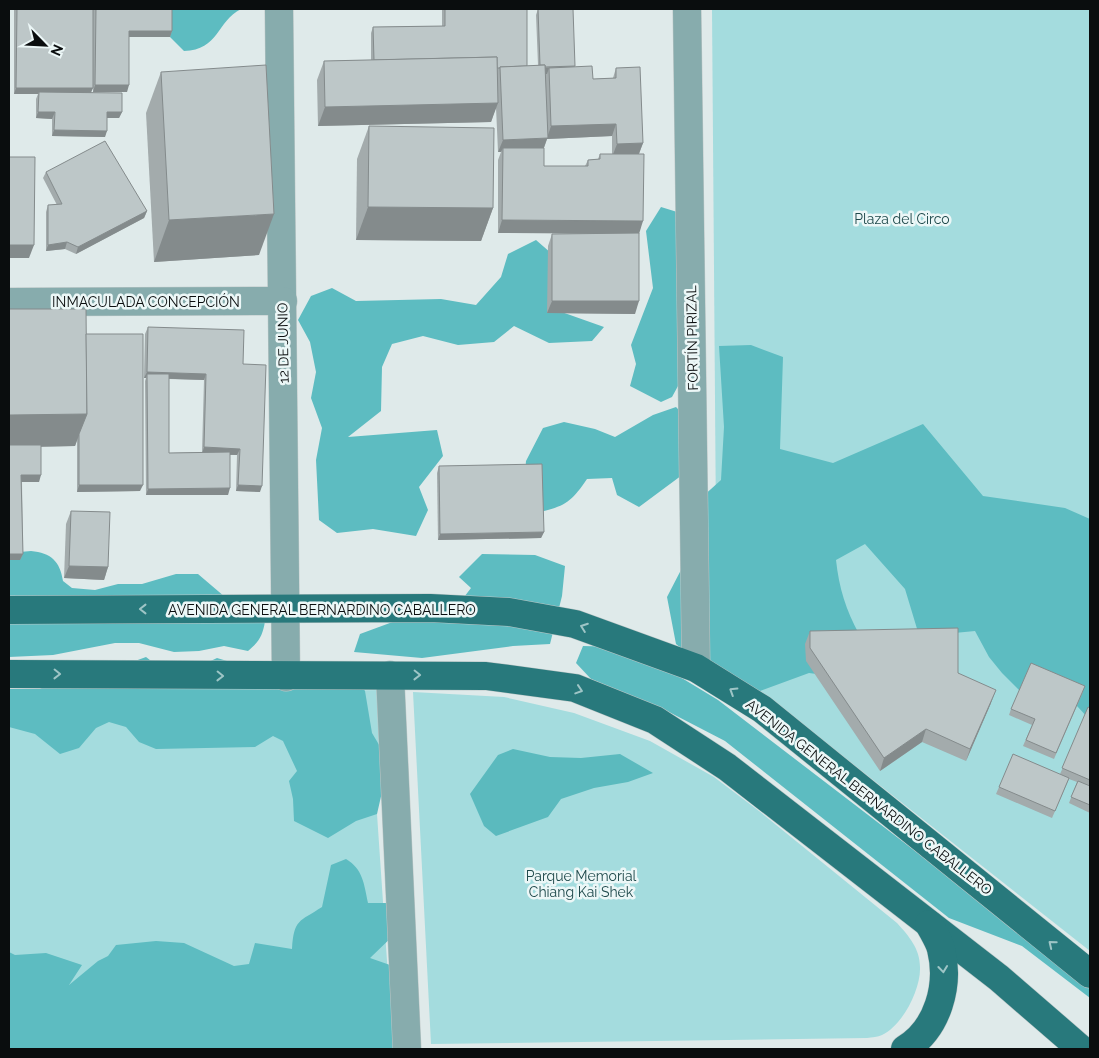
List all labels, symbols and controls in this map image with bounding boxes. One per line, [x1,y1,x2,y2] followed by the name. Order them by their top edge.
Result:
[20,20,70,70] north arrow
[47,42,66,58] text: N
[854,211,950,227] park label: Plaza del Circo
[682,285,701,391] street label: FORTÍN PIRIZAL
[52,293,240,310] street label: INMACULADA CONCEPCIÓN
[274,303,292,383] street label: 12 DE JUNIO
[168,602,476,618] street label: AVENIDA GENERAL BERNARDINO CABALLERO
[139,604,147,614] one-way arrow
[580,623,589,633] one-way arrow
[54,669,62,679] one-way arrow
[414,670,422,680] one-way arrow
[216,671,224,681] one-way arrow
[574,684,582,694] one-way arrow
[729,688,739,697] one-way arrow
[743,696,995,898] street label: AVENIDA GENERAL BERNARDINO CABALLERO
[526,868,637,900] park label: Parque Memorial Chiang Kai Shek
[1049,940,1058,949] one-way arrow
[937,965,948,973] one-way arrow

